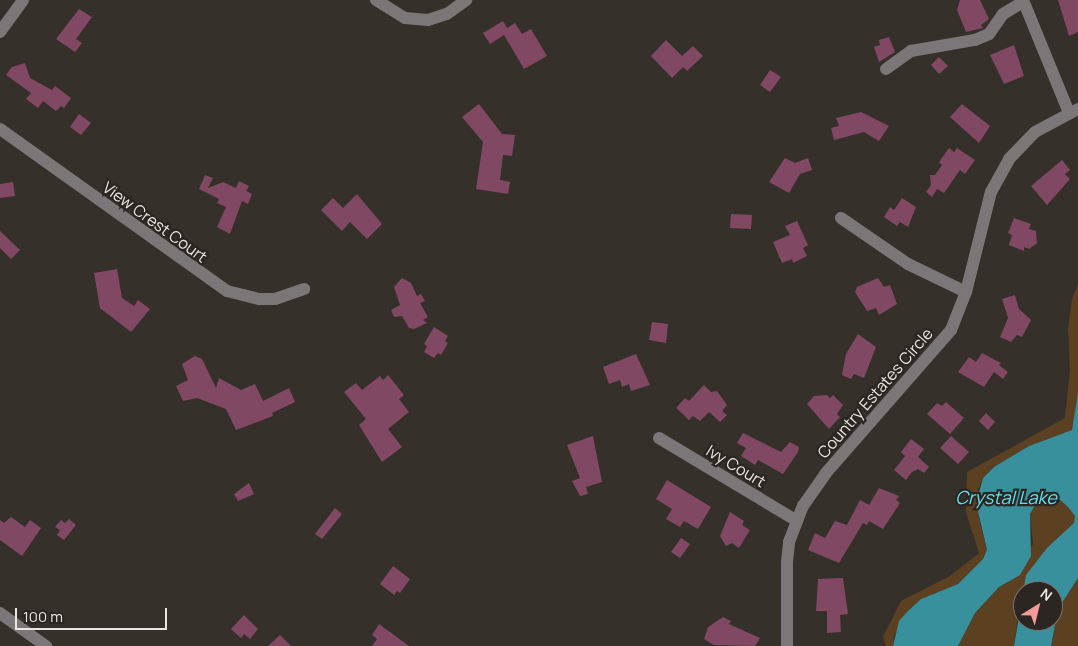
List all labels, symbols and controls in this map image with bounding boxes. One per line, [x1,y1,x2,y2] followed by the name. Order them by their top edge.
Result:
[99,178,211,266] street label: View Crest Court
[813,324,937,462] street label: Country Estates Circle
[703,441,769,491] street label: Ivy Court
[955,486,1057,508] water label: Crystal Lake
[1013,581,1063,631] north arrow
[1037,584,1056,605] text: N
[18,598,170,630] scale bar
[23,606,63,627] text: 100 m

